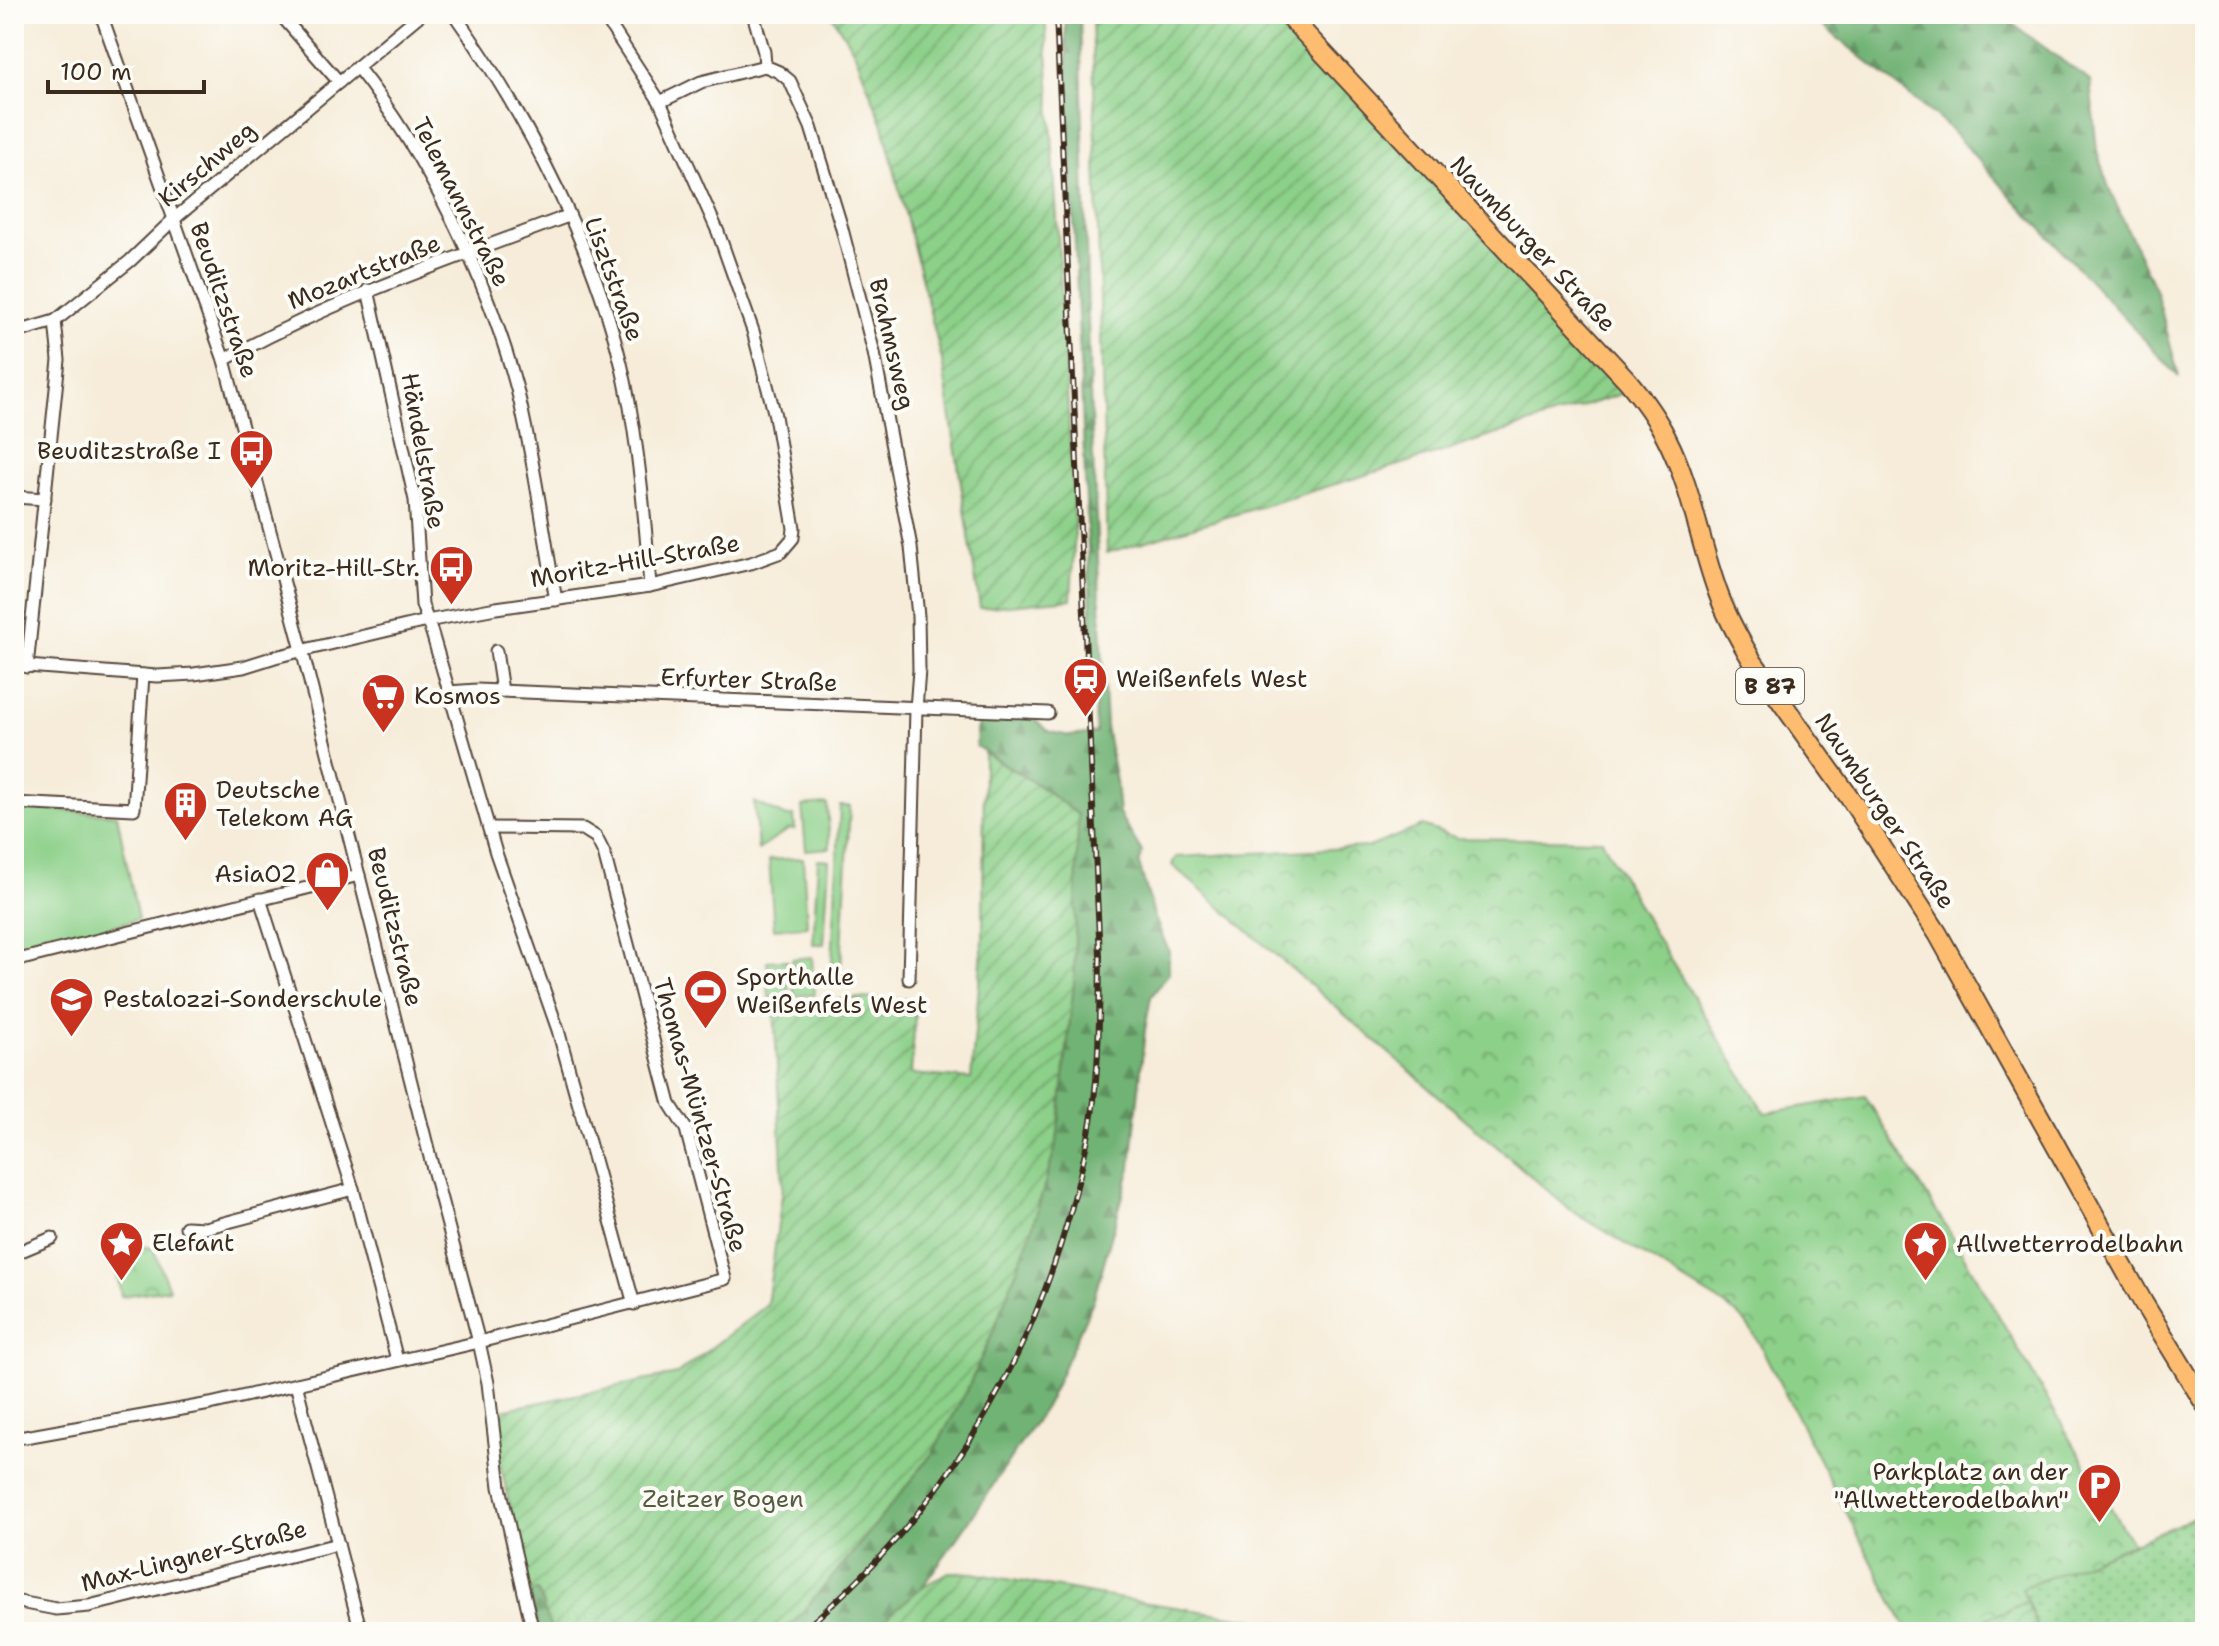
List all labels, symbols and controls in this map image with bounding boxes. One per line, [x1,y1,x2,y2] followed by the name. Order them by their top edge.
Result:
[48,44,204,94] scale bar
[60,56,132,88] text: 100 m
[405,112,517,292] street label: Telemannstraße
[152,114,262,214] street label: Kirschweg
[1443,149,1623,339] street label: Naumburger Straße
[577,212,651,346] street label: Lisztstraße
[182,218,266,382] street label: Beuditzstraße
[283,227,445,317] street label: Mozartstraße
[861,275,923,413] street label: Brahmsweg
[394,370,452,532] street label: Händelstraße
[228,427,276,490] bus stop icon: Beuditzstraße I
[37,435,221,467] place label: Beuditzstraße I
[528,527,742,595] street label: Moritz-Hill-Straße
[427,544,475,607] bus stop icon: Moritz-Hill-Str.
[247,552,420,584] place label: Moritz-Hill-Str.
[1061,655,1109,718] station icon: Weißenfels West
[660,661,838,699] street label: Erfurter Straße
[1116,663,1308,695] place label: Weißenfels West
[1736,668,1804,704] road number: B 87
[359,672,407,735] supermarket icon: Kosmos
[414,680,501,712] place label: Kosmos
[1807,707,1963,915] street label: Naumburger Straße
[216,774,353,834] place label: Deutsche Telekom AG
[161,780,209,843] building icon: Deutsche Telekom AG
[360,844,430,1010] street label: Beuditzstraße
[304,850,352,913] shop icon: AsiaO2
[215,858,297,890] place label: AsiaO2
[736,961,928,1021] place label: Sporthalle Weißenfels West
[681,967,729,1030] sports icon: Sporthalle Weißenfels West
[645,974,755,1256] street label: Thomas-Müntzer-Straße
[48,975,96,1038] school or university icon: Pestalozzi-Sonderschule
[103,983,382,1015] place label: Pestalozzi-Sonderschule
[97,1219,145,1282] place icon: Elefant
[1901,1220,1949,1283] place icon: Allwetterrodelbahn
[152,1227,234,1259] place label: Elefant
[1956,1228,2183,1260] place label: Allwetterrodelbahn
[1834,1456,2069,1516] place label: Parkplatz an der "Allwetterodelbahn"
[2076,1462,2124,1525] parking icon: Parkplatz an der "Allwetterodelbahn"
[642,1483,804,1515] park label: Zeitzer Bogen
[78,1512,310,1600] street label: Max-Lingner-Straße

